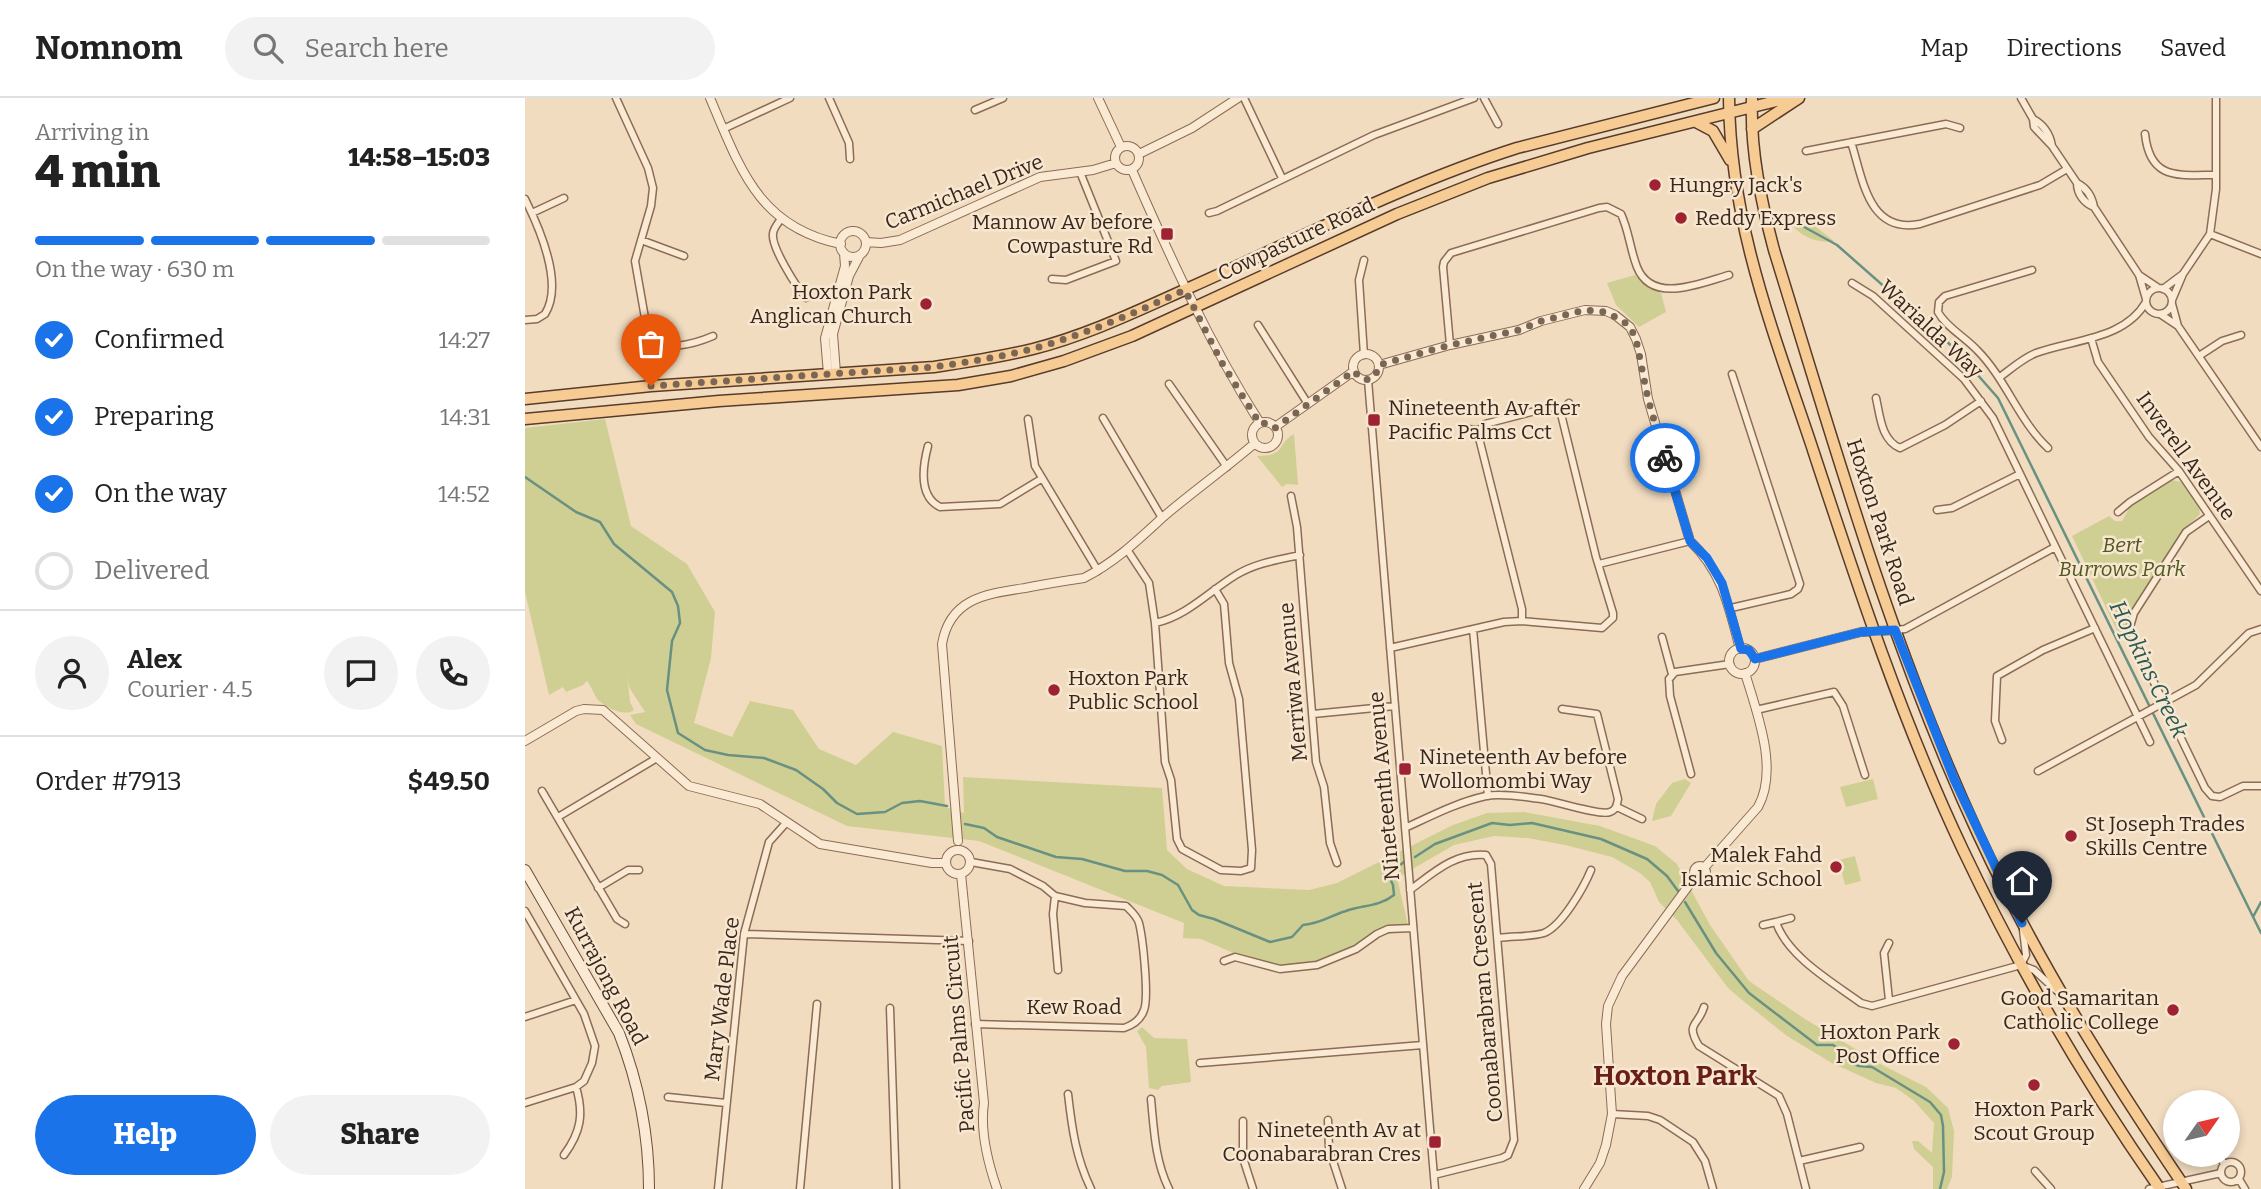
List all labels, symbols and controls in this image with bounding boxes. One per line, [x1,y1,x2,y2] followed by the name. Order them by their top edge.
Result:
[225,17,715,80] search box
[35,28,183,68] text: Nomnom
[249,29,287,67] icon: search
[305,33,449,64] text: Search here
[1920,34,1969,62] text: Map
[2007,34,2122,62] text: Directions
[2160,34,2226,62] text: Saved
[35,118,149,146] text: Arriving in
[348,142,490,173] text: 14:58–15:03
[35,144,160,199] text: 4 min
[881,148,1047,236] street label: Carmichael Drive
[1669,172,1803,198] place label: Hungry Jack's
[1647,177,1663,193] marker: Hungry Jack's
[1214,191,1378,287] street label: Cowpasture Road
[1695,205,1836,231] place label: Reddy Express
[972,209,1153,259] place label: Mannow Av before Cowpasture Rd
[1673,210,1689,226] marker: Reddy Express
[1159,226,1175,242] marker: Mannow Av before Cowpasture Rd
[35,255,234,283] text: On the way · 630 m
[1873,274,1989,385] street label: Warialda Way
[750,279,912,329] place label: Hoxton Park Anglican Church
[918,296,934,312] marker: Hoxton Park Anglican Church
[621,314,681,386] pin
[35,321,73,359] icon: check
[94,324,224,355] text: Confirmed
[632,325,670,363] icon: bag
[439,326,490,354] text: 14:27
[2131,387,2241,525] street label: Inverell Avenue
[1388,395,1580,445] place label: Nineteenth Av after Pacific Palms Cct
[35,398,73,436] icon: check
[94,401,214,432] text: Preparing
[440,403,490,431] text: 14:31
[1366,412,1382,428] marker: Nineteenth Av after Pacific Palms Cct
[1630,423,1700,493] courier
[1841,435,1919,609] street label: Hoxton Park Road
[1646,439,1684,477] icon: bike
[35,475,73,513] icon: check
[94,478,227,509] text: On the way
[438,480,490,508] text: 14:52
[2058,532,2186,582] park label: Bert Burrows Park
[94,555,209,586] text: Delivered
[2104,596,2195,743] water label: Hopkins Creek
[1273,601,1313,763] street label: Merriwa Avenue
[35,636,109,710] button: person
[324,636,398,710] button: chat
[416,636,490,710] button: phone
[127,644,182,675] text: Alex
[1068,665,1199,715] place label: Hoxton Park Public School
[127,675,253,703] text: Courier · 4.5
[1046,682,1062,698] marker: Hoxton Park Public School
[1363,690,1405,882] street label: Nineteenth Avenue
[1419,744,1627,794] place label: Nineteenth Av before Wollomombi Way
[1397,761,1413,777] marker: Nineteenth Av before Wollomombi Way
[35,766,182,797] text: Order #7913
[408,766,490,797] text: $49.50
[2085,811,2245,861] place label: St Joseph Trades Skills Centre
[2063,828,2079,844] marker: St Joseph Trades Skills Centre
[1680,842,1822,892] place label: Malek Fahd Islamic School
[1992,851,2052,923] pin
[1828,859,1844,875] marker: Malek Fahd Islamic School
[2003,862,2041,900] icon: home
[1461,880,1508,1123] street label: Coonabarabran Crescent
[559,902,653,1050] street label: Kurrajong Road
[699,915,745,1083] street label: Mary Wade Place
[937,934,981,1134] street label: Pacific Palms Circuit
[2000,985,2159,1035] place label: Good Samaritan Catholic College
[1026,994,1122,1020] street label: Kew Road
[2165,1002,2181,1018] marker: Good Samaritan Catholic College
[1820,1019,1940,1069] place label: Hoxton Park Post Office
[1946,1036,1962,1052] marker: Hoxton Park Post Office
[1593,1059,1757,1092] district label: Hoxton Park
[2026,1077,2042,1093] marker: Hoxton Park Scout Group
[2163,1090,2240,1167] north arrow
[2163,1090,2240,1167] map controls
[35,1095,256,1175] button: Help
[270,1095,490,1175] button: Share
[1973,1096,2095,1146] place label: Hoxton Park Scout Group
[1222,1117,1421,1167] place label: Nineteenth Av at Coonabarabran Cres
[1427,1134,1443,1150] marker: Nineteenth Av at Coonabarabran Cres

